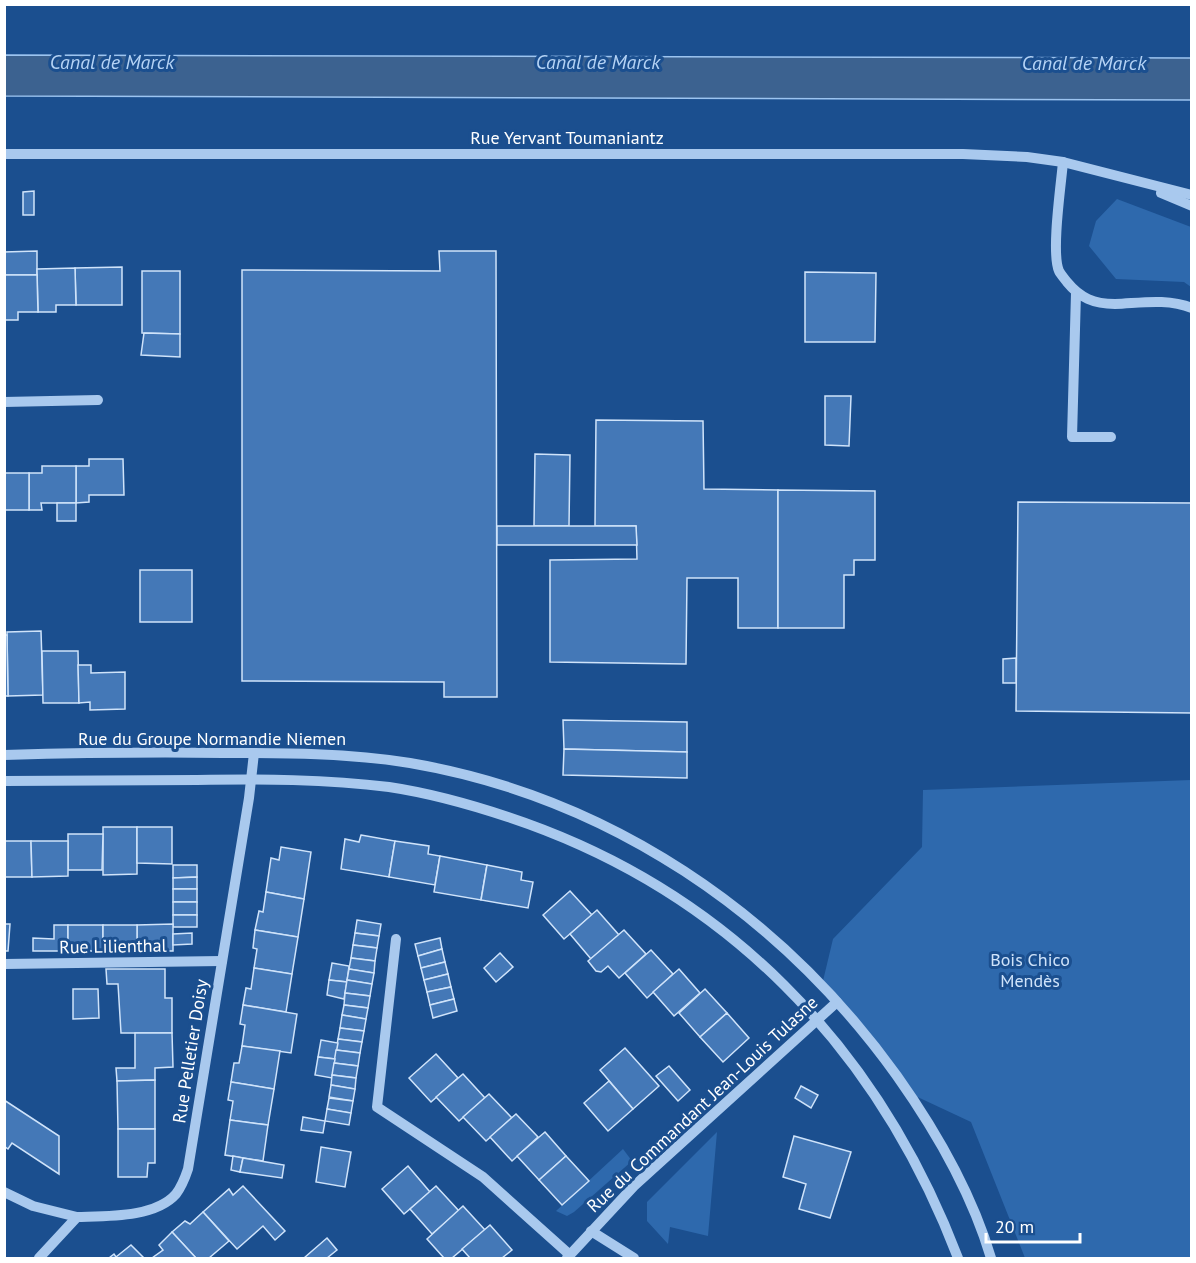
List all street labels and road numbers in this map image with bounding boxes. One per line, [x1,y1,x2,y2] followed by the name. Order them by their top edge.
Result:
[470,126,664,149] street label: Rue Yervant Toumaniantz
[78,727,346,750] street label: Rue du Groupe Normandie Niemen
[59,934,168,958] street label: Rue Lilienthal
[167,977,213,1125] street label: Rue Pelletier Doisy
[582,991,822,1217] street label: Rue du Commandant Jean-Louis Tulasne

